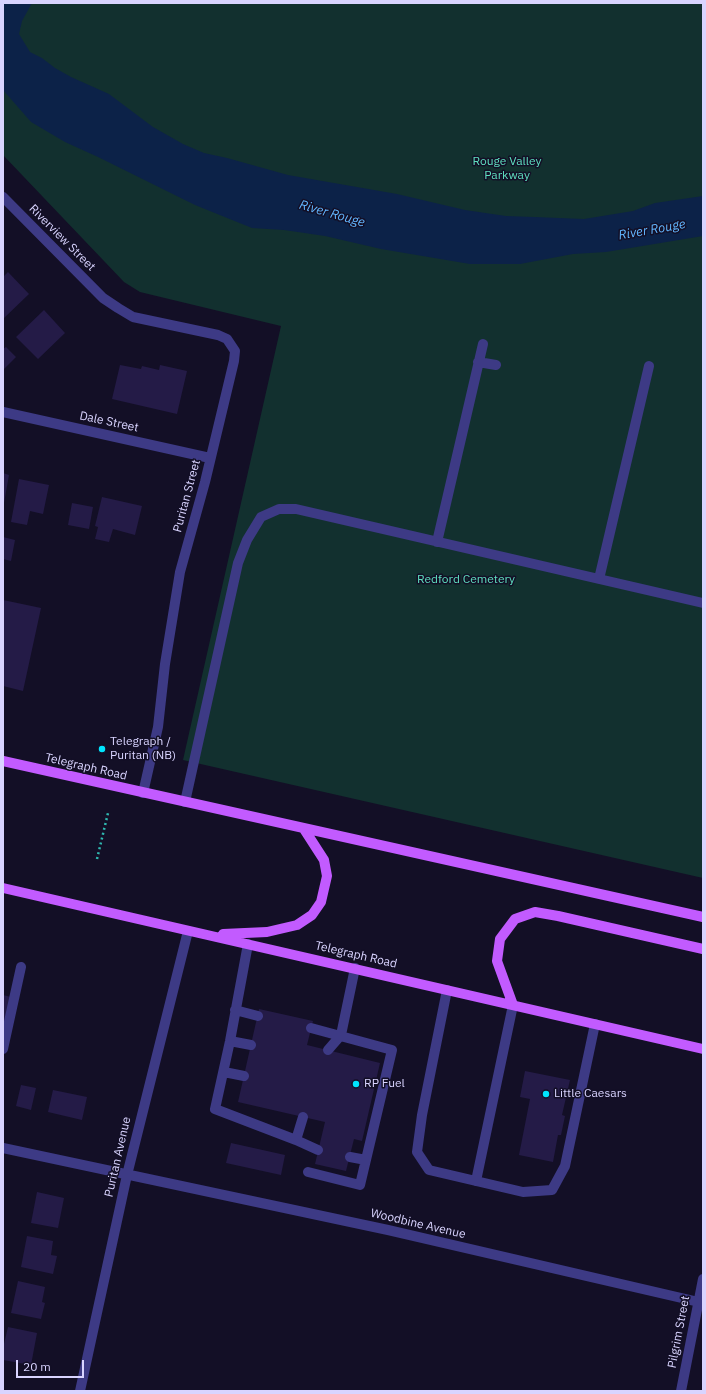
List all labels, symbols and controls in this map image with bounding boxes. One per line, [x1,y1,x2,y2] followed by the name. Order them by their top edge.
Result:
[472,155,542,183] park label: Rouge Valley Parkway
[297,197,367,231] water label: River Rouge
[26,202,98,274] street label: Riverview Street
[617,216,687,244] water label: River Rouge
[78,409,140,435] street label: Dale Street
[170,458,204,534] street label: Puritan Street
[417,573,515,587] park label: Redford Cemetery
[110,735,176,763] place label: Telegraph / Puritan (NB)
[97,744,107,754] marker: Telegraph / Puritan (NB)
[44,751,128,783] street label: Telegraph Road
[314,939,398,971] street label: Telegraph Road
[364,1077,405,1091] place label: RP Fuel
[351,1079,361,1089] marker: RP Fuel
[554,1087,627,1101] place label: Little Caesars
[541,1089,551,1099] marker: Little Caesars
[102,1116,134,1198] street label: Puritan Avenue
[369,1206,467,1242] street label: Woodbine Avenue
[665,1295,693,1369] street label: Pilgrim Street
[18,1352,86,1378] scale bar
[23,1359,51,1374] text: 20 m

